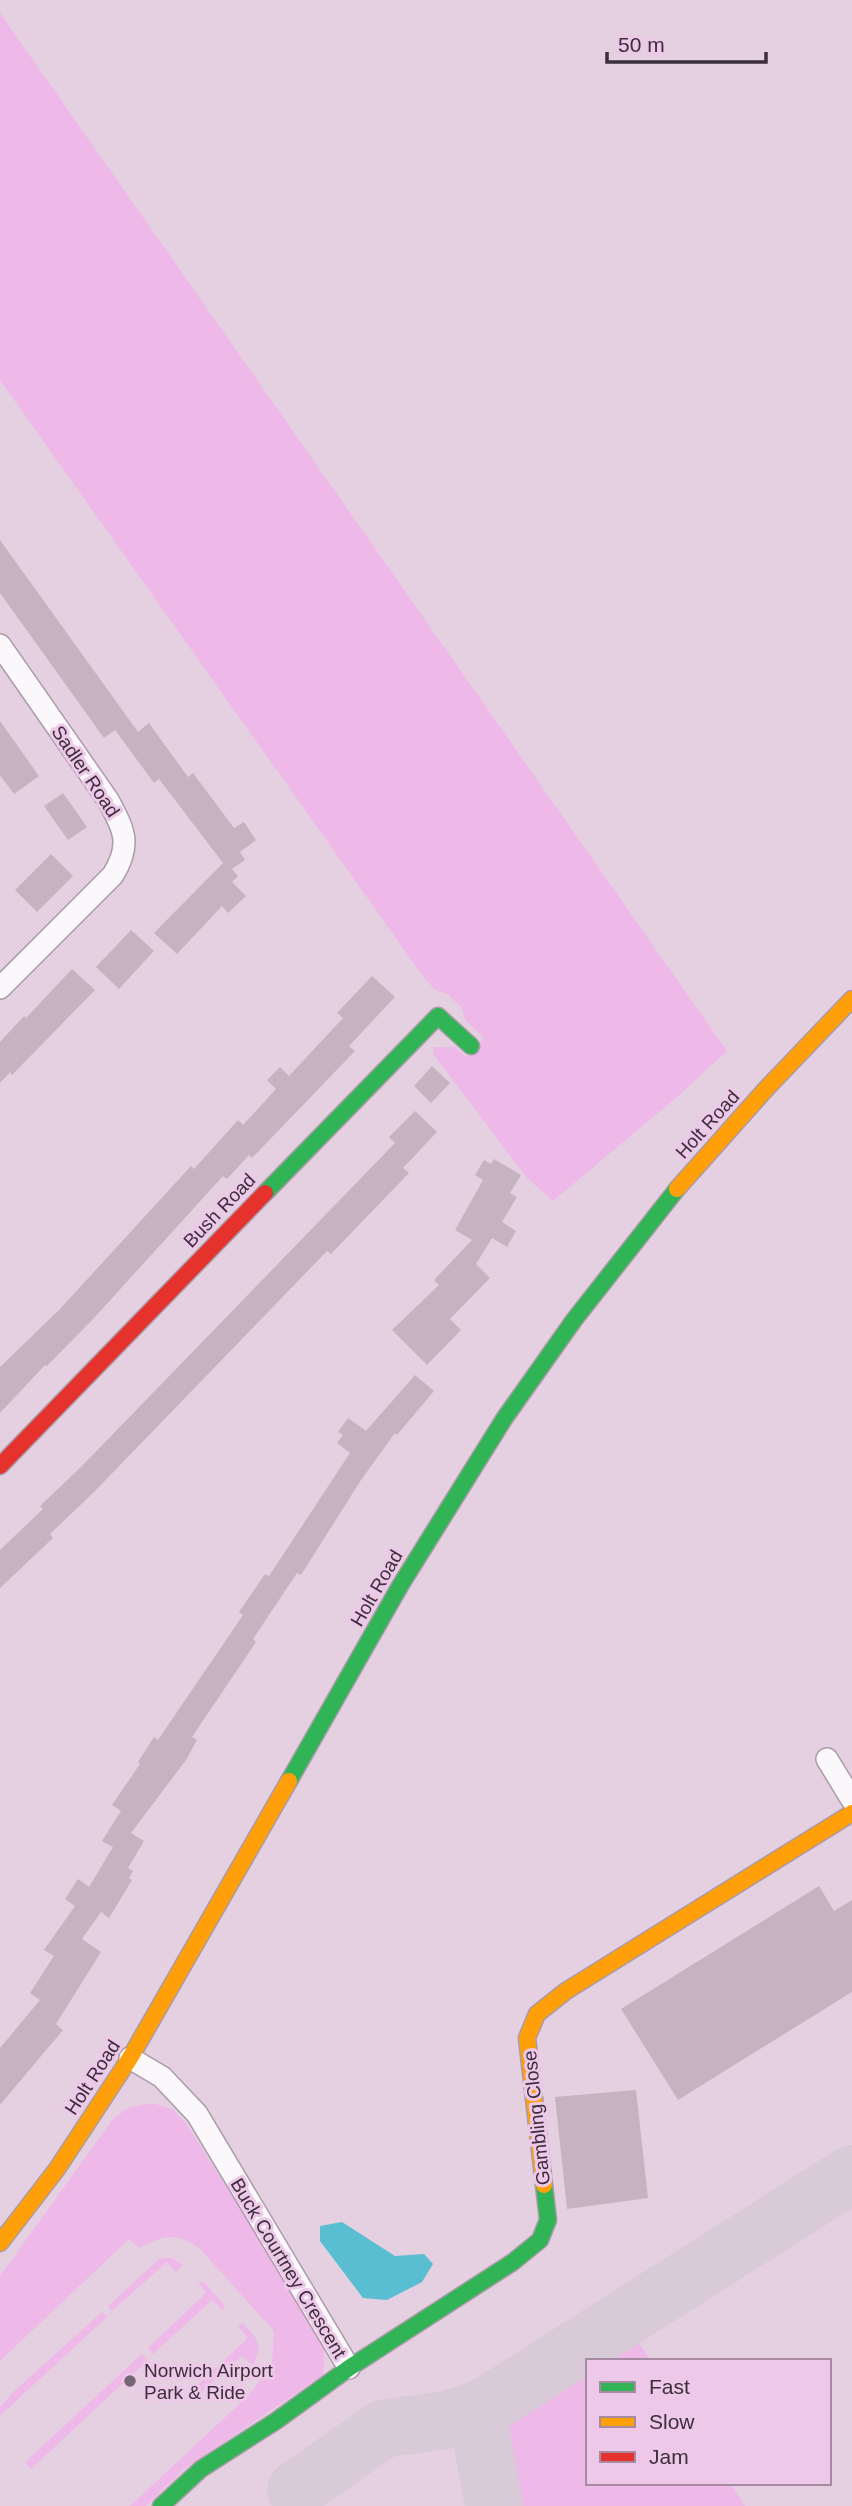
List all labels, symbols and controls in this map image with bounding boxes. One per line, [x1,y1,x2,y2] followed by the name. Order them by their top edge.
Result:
[607,21,766,65] scale bar
[618,33,665,56] text: 50 m
[47,722,124,821] street label: Sadler Road
[671,1086,743,1163] street label: Holt Road
[179,1169,260,1251] street label: Bush Road
[346,1546,407,1630] street label: Holt Road
[61,2036,124,2118] street label: Holt Road
[519,2050,554,2186] street label: Gambling Close
[227,2175,351,2363] street label: Buck Courtney Crescent
[586,2359,831,2485] legend
[144,2360,274,2403] place label: Norwich Airport Park & Ride
[122,2373,138,2389] marker: Norwich Airport Park & Ride
[649,2375,690,2398] text: Fast
[649,2410,695,2433] text: Slow
[649,2445,689,2468] text: Jam

